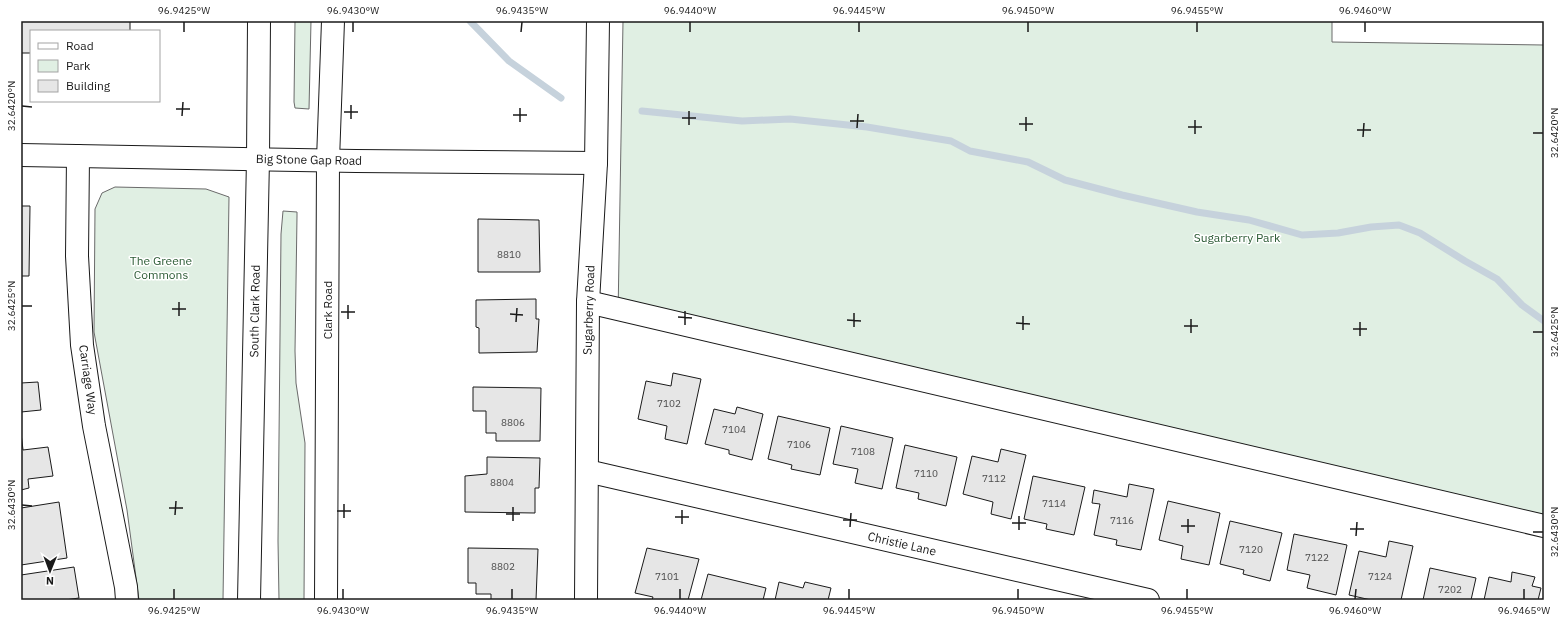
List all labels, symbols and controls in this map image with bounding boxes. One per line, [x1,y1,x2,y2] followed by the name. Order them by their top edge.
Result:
[158,4,210,17] text: 96.9425°W
[327,4,379,17] text: 96.9430°W
[496,4,548,17] text: 96.9435°W
[664,4,716,17] text: 96.9440°W
[833,4,885,17] text: 96.9445°W
[1002,4,1054,17] text: 96.9450°W
[1171,4,1223,17] text: 96.9455°W
[1339,4,1391,17] text: 96.9460°W
[30,30,160,102] legend
[66,38,94,53] text: Road
[66,58,91,73] text: Park
[66,78,111,93] text: Building
[5,81,18,131] text: 32.6420°N
[1548,108,1561,158] text: 32.6420°N
[256,151,362,168] street label: Big Stone Gap Road
[1194,230,1281,245] park label: Sugarberry Park
[497,248,521,261] house number: 8810
[130,253,193,282] park label: The Greene Commons
[246,265,263,357] street label: South Clark Road
[579,265,598,355] street label: Sugarberry Road
[5,281,18,331] text: 32.6425°N
[320,281,335,339] street label: Clark Road
[1548,307,1561,357] text: 32.6425°N
[76,344,101,416] street label: Carriage Way
[657,397,681,410] house number: 7102
[501,416,525,429] house number: 8806
[722,423,746,436] house number: 7104
[787,438,811,451] house number: 7106
[851,445,875,458] house number: 7108
[914,467,938,480] house number: 7110
[982,472,1006,485] house number: 7112
[490,476,514,489] house number: 8804
[5,480,18,530] text: 32.6430°N
[1042,497,1066,510] house number: 7114
[1548,507,1561,557] text: 32.6430°N
[1110,514,1134,527] house number: 7116
[866,528,938,559] street label: Christie Lane
[1239,543,1263,556] house number: 7120
[30,551,70,591] north arrow
[1305,551,1329,564] house number: 7122
[491,560,515,573] house number: 8802
[655,570,679,583] house number: 7101
[1368,570,1392,583] house number: 7124
[46,574,54,588] text: N
[1438,583,1462,596] house number: 7202
[148,604,200,617] text: 96.9425°W
[317,604,369,617] text: 96.9430°W
[486,604,538,617] text: 96.9435°W
[654,604,706,617] text: 96.9440°W
[823,604,875,617] text: 96.9445°W
[992,604,1044,617] text: 96.9450°W
[1161,604,1213,617] text: 96.9455°W
[1329,604,1381,617] text: 96.9460°W
[1498,604,1550,617] text: 96.9465°W

